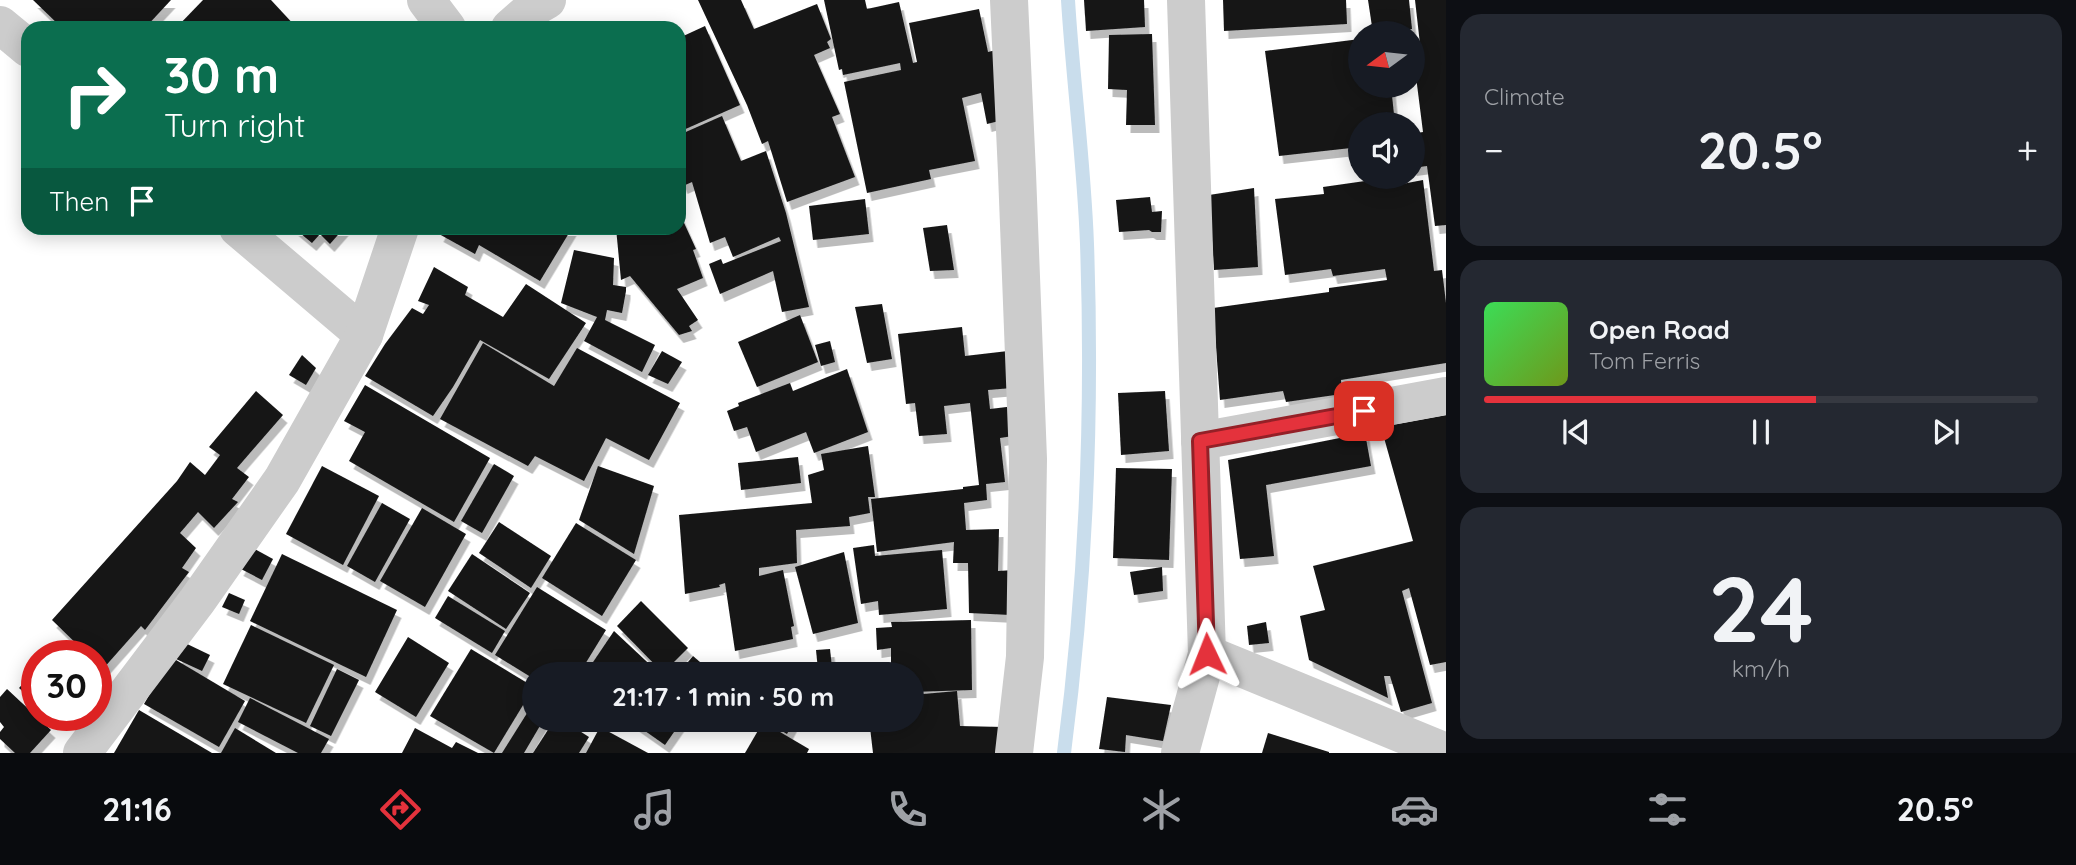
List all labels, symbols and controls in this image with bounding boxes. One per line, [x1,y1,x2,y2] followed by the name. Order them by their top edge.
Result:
[1348,21,1424,98] north arrow
[1348,21,1425,189] map controls
[164,44,279,105] text: 30 m
[49,49,140,140] icon: right
[1484,82,1565,111] text: Climate
[164,105,305,145] text: Turn right
[1348,112,1425,189] button: sound
[1698,117,1823,182] text: 20.5°
[1484,126,1504,174] text: −
[2017,126,2038,174] text: +
[123,182,161,220] icon: arrive
[49,185,109,218] text: Then
[1589,313,1730,346] text: Open Road
[1589,346,1700,375] text: Tom Ferris
[1334,381,1394,441] pin
[1345,392,1383,430] icon: arrive
[1557,413,1595,451] icon: previous
[1742,413,1780,451] icon: pause
[1927,413,1965,451] icon: next
[1708,551,1814,665] text: 24
[1170,617,1244,691] position arrow
[21,640,112,731] speed limit sign: 30
[1732,654,1790,683] text: km/h
[612,680,834,713] text: 21:17 · 1 min · 50 m
[376,785,425,834] icon: directions
[630,785,679,834] icon: music
[883,785,932,834] icon: phone
[1137,785,1186,834] icon: climate
[1390,785,1439,834] icon: car
[1643,785,1692,834] icon: filters
[102,789,172,829] text: 21:16
[1897,789,1974,829] text: 20.5°

